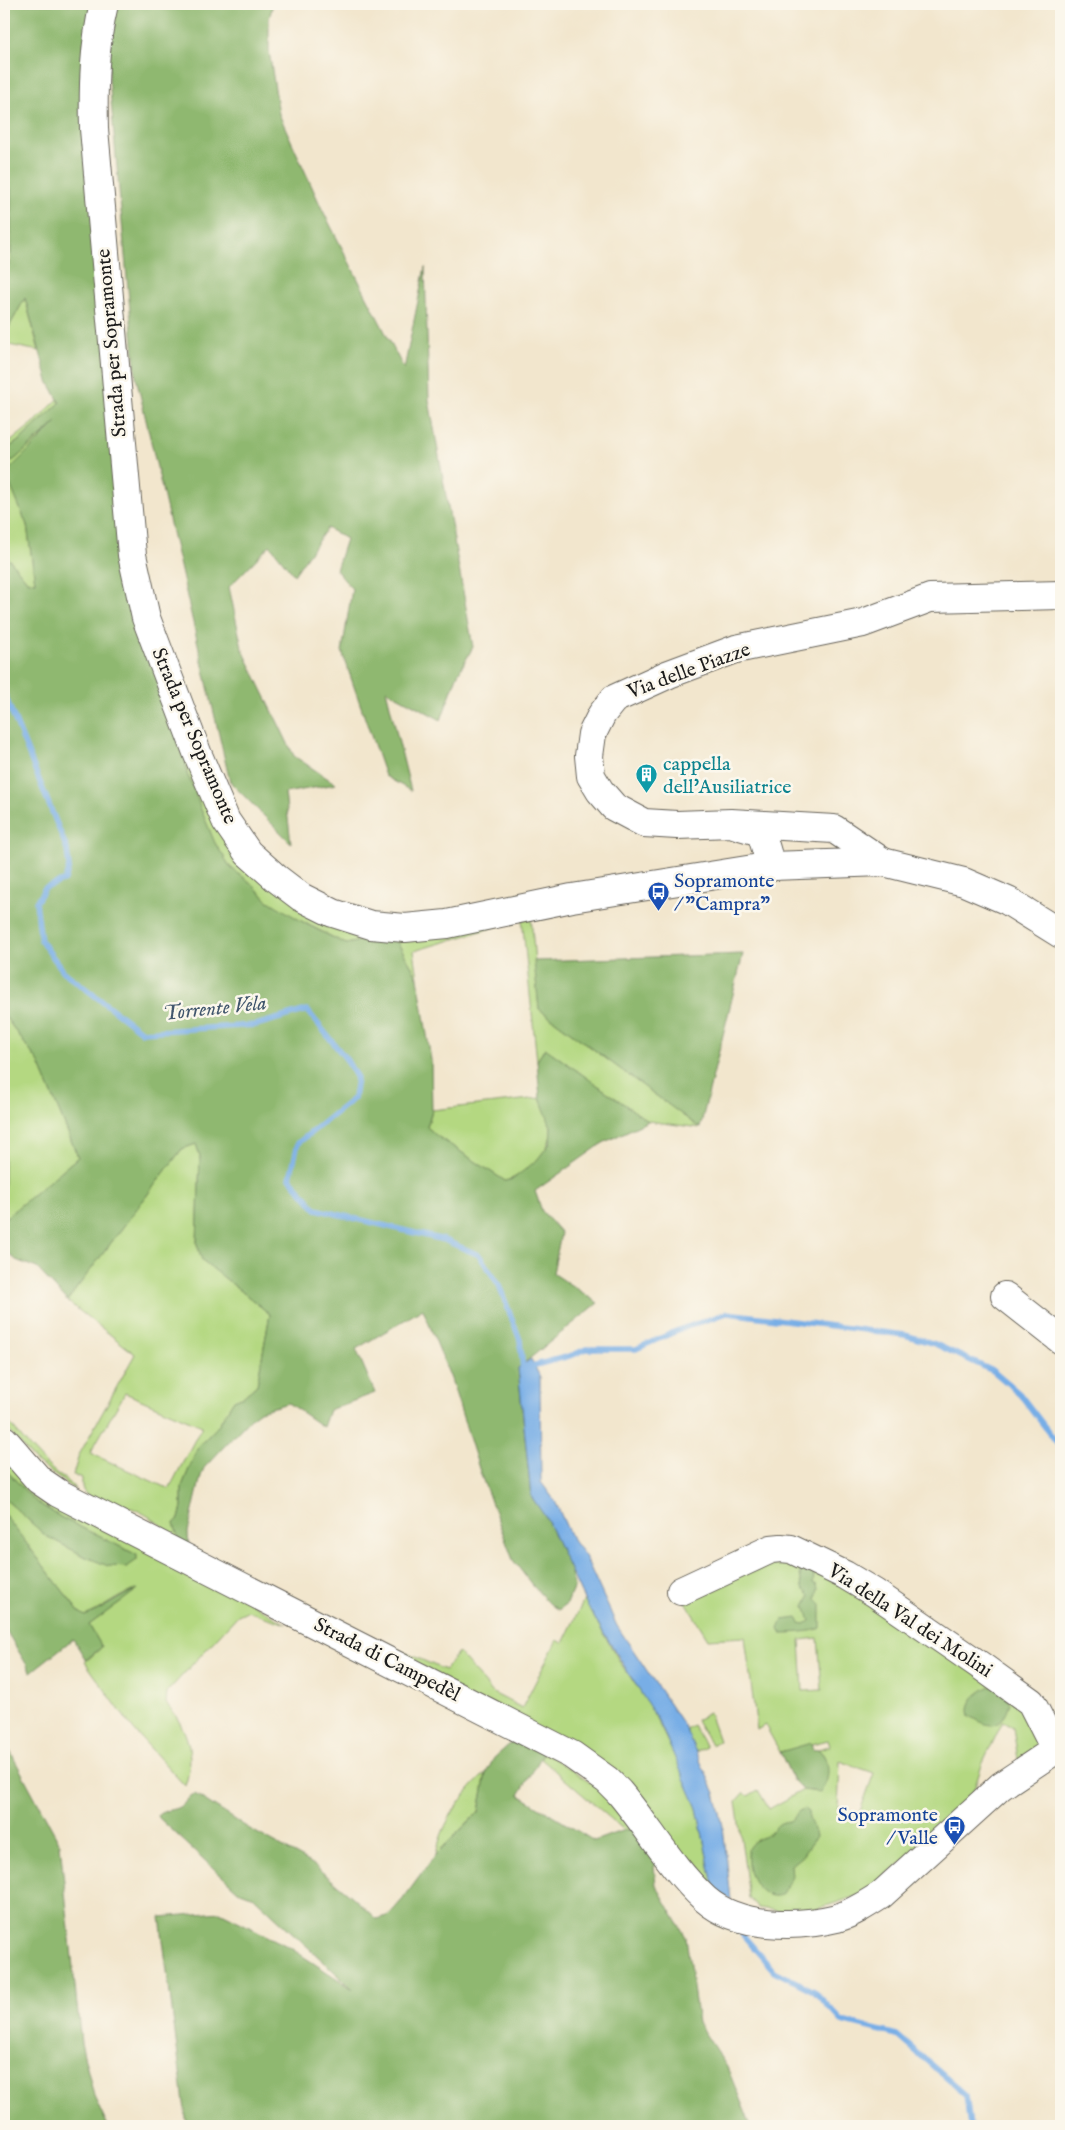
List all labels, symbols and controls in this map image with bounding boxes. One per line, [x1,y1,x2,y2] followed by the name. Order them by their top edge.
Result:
[91,248,133,438] street label: Strada per Sopramonte
[623,637,754,705] street label: Via delle Piazze
[146,644,242,828] street label: Strada per Sopramonte
[663,752,791,800] place label: cappella dell'Ausiliatrice
[635,763,659,794] building icon: cappella dell'Ausiliatrice
[674,869,775,917] place label: Sopramonte / "Campra"
[646,881,670,912] bus stop icon: Sopramonte / "Campra"
[162,990,268,1028] water label: Torrente Vela
[822,1558,997,1684] street label: Via della Val dei Molini
[310,1612,465,1708] street label: Strada di Campedèl
[837,1803,938,1851] place label: Sopramonte / Valle
[942,1815,966,1846] bus stop icon: Sopramonte / Valle

